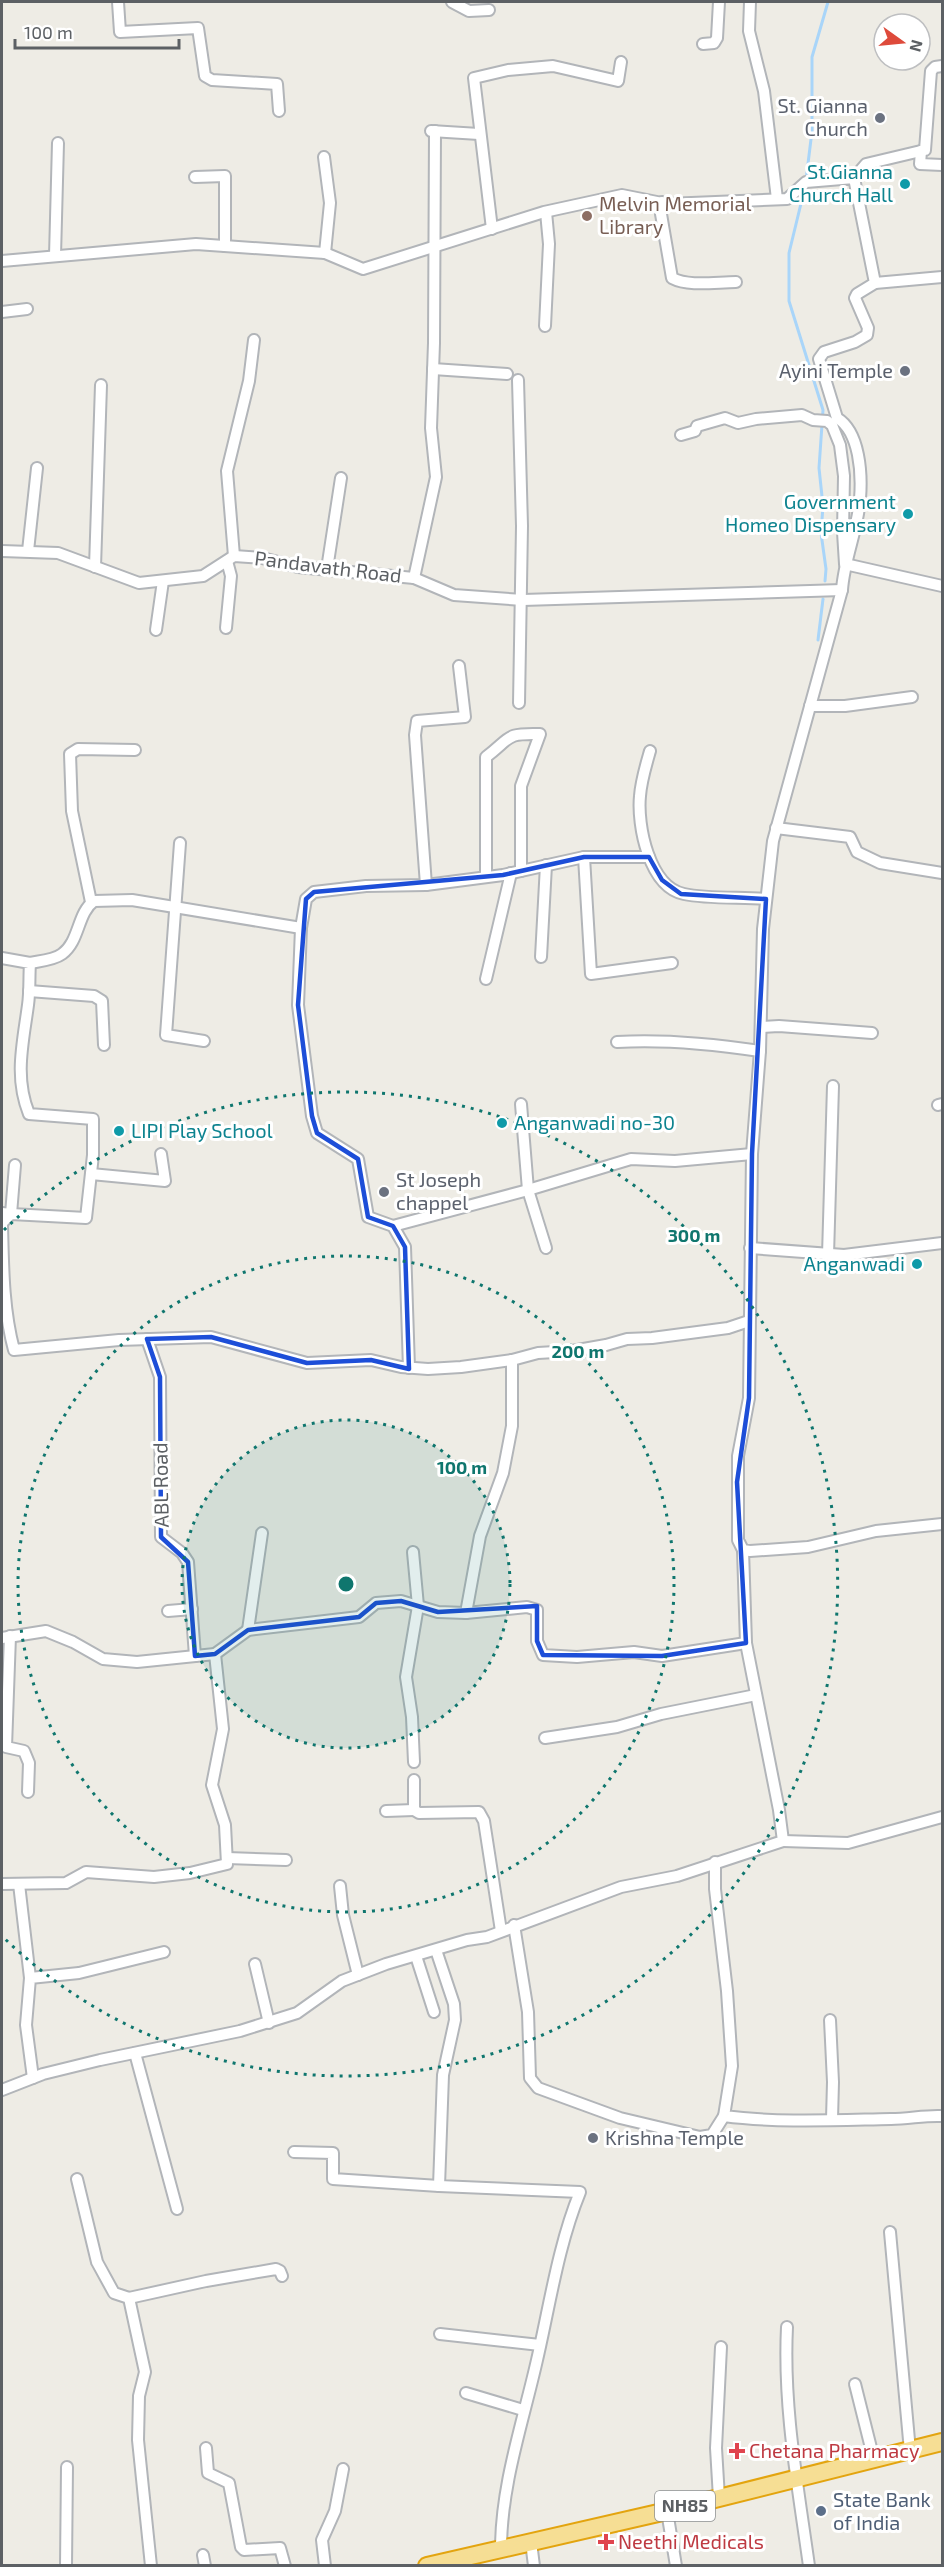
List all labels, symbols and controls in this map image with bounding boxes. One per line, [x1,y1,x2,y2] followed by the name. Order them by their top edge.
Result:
[15,12,178,50] scale bar
[872,12,932,72] north arrow
[24,21,73,43] text: 100 m
[906,38,928,54] text: N
[778,93,868,140] place label: St. Gianna Church
[873,111,887,125] marker: St. Gianna Church
[789,159,893,206] place label: St.Gianna Church Hall
[898,177,912,191] marker: St.Gianna Church Hall
[599,191,752,238] place label: Melvin Memorial Library
[580,209,594,223] marker: Melvin Memorial Library
[779,358,893,382] place label: Ayini Temple
[898,364,912,378] marker: Ayini Temple
[725,489,896,536] place label: Government Homeo Dispensary
[901,507,915,521] marker: Government Homeo Dispensary
[253,545,403,587] street label: Pandavath Road
[514,1110,675,1134] place label: Anganwadi no-30
[495,1116,509,1130] marker: Anganwadi no-30
[131,1118,273,1142] place label: LIPI Play School
[112,1124,126,1138] marker: LIPI Play School
[396,1167,481,1214] place label: St Joseph chappel
[377,1185,391,1199] marker: St Joseph chappel
[668,1224,720,1246] text: 300 m
[803,1251,905,1275] place label: Anganwadi
[910,1257,924,1271] marker: Anganwadi
[552,1340,604,1362] text: 200 m
[147,1442,173,1528] street label: ABL Road
[437,1456,487,1478] text: 100 m
[336,1574,356,1594] centre of rings
[605,2125,744,2149] place label: Krishna Temple
[586,2131,600,2145] marker: Krishna Temple
[749,2438,920,2462] place label: Chetana Pharmacy
[730,2444,744,2458] marker: Chetana Pharmacy
[833,2487,931,2534] place label: State Bank of India
[655,2491,715,2521] road number: NH85
[814,2504,828,2518] marker: State Bank of India
[618,2529,764,2553] place label: Neethi Medicals
[599,2535,613,2549] marker: Neethi Medicals

